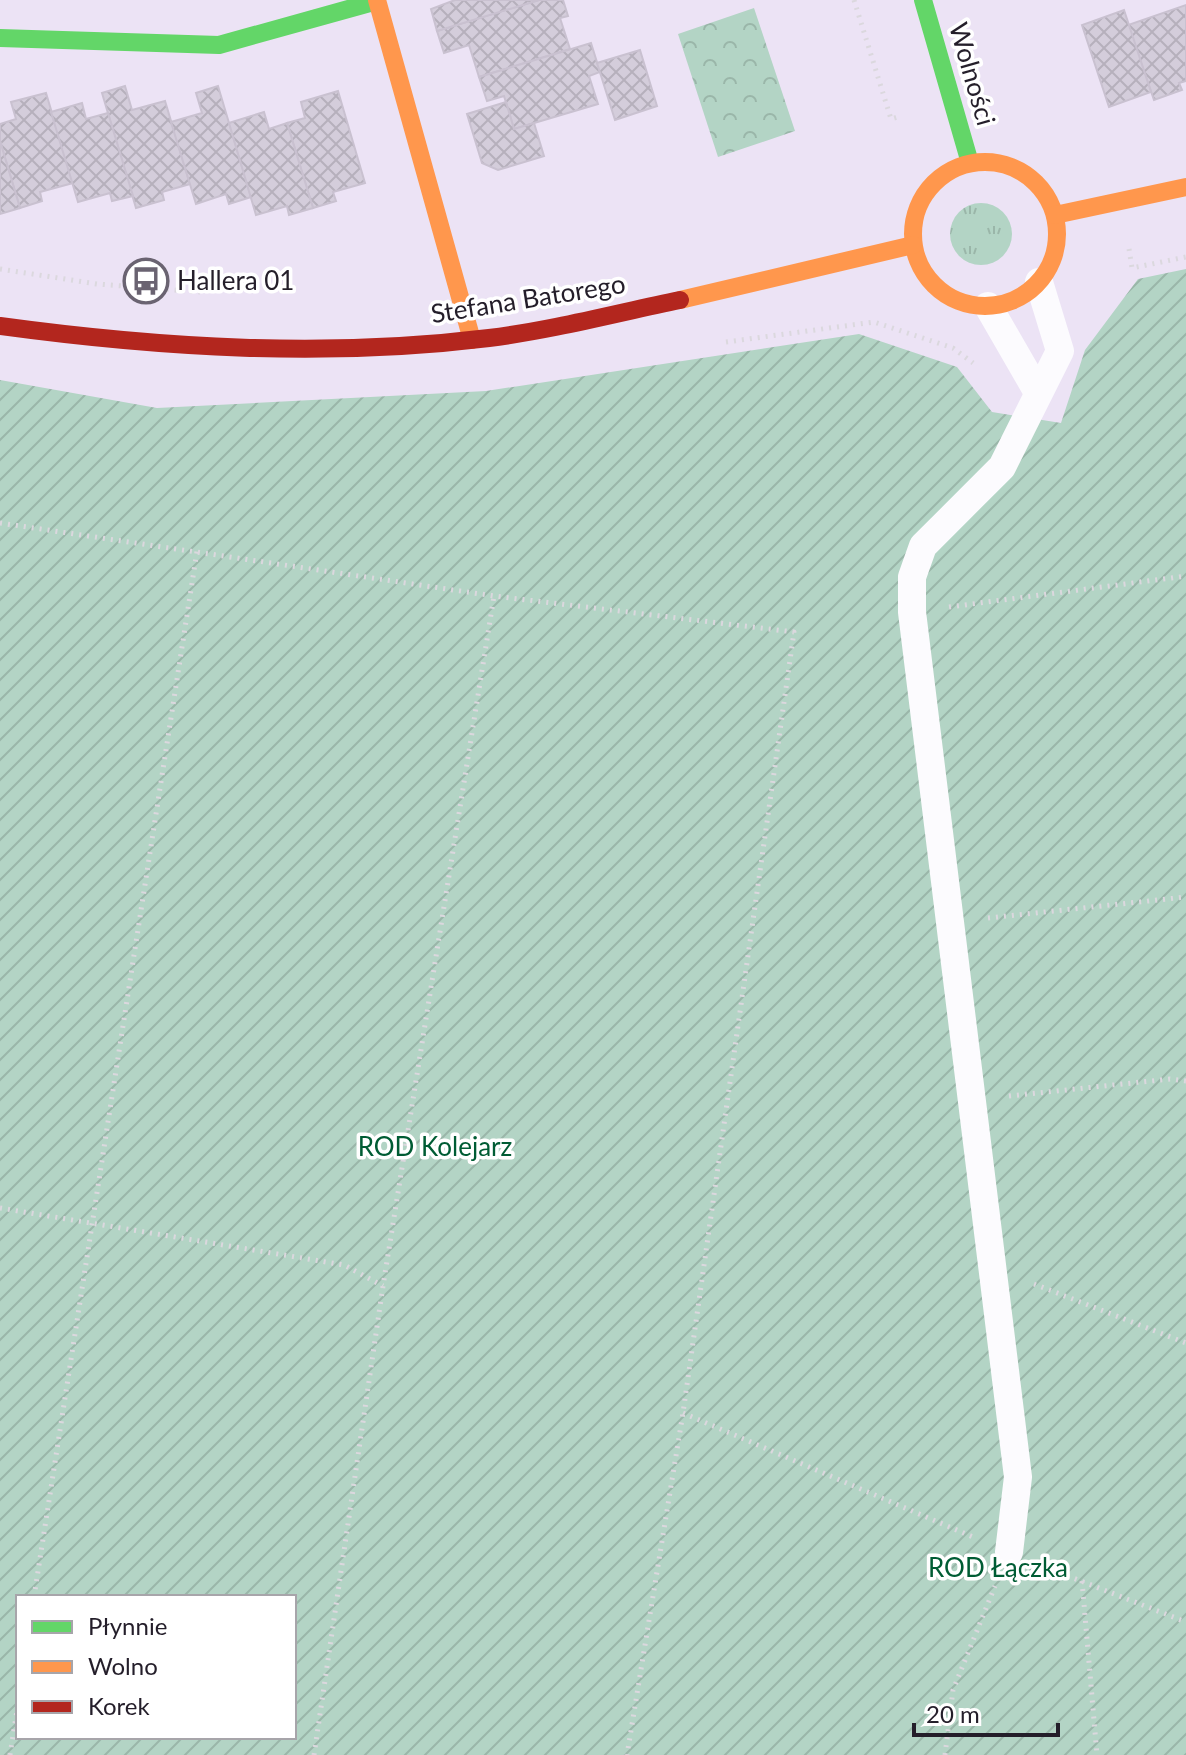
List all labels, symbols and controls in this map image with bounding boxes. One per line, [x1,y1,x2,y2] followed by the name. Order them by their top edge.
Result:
[943,19,1003,129] street label: Wolności
[122,257,170,305] bus stop icon: Hallera 01
[177,264,294,296] place label: Hallera 01
[428,267,627,329] street label: Stefana Batorego
[358,1130,512,1162] park label: ROD Kolejarz
[928,1551,1068,1583] park label: ROD Łączka
[16,1595,296,1739] legend
[88,1611,167,1640] text: Płynnie
[88,1651,158,1680] text: Wolno
[914,1687,1058,1737] scale bar
[88,1691,151,1720] text: Korek
[926,1699,980,1728] text: 20 m

